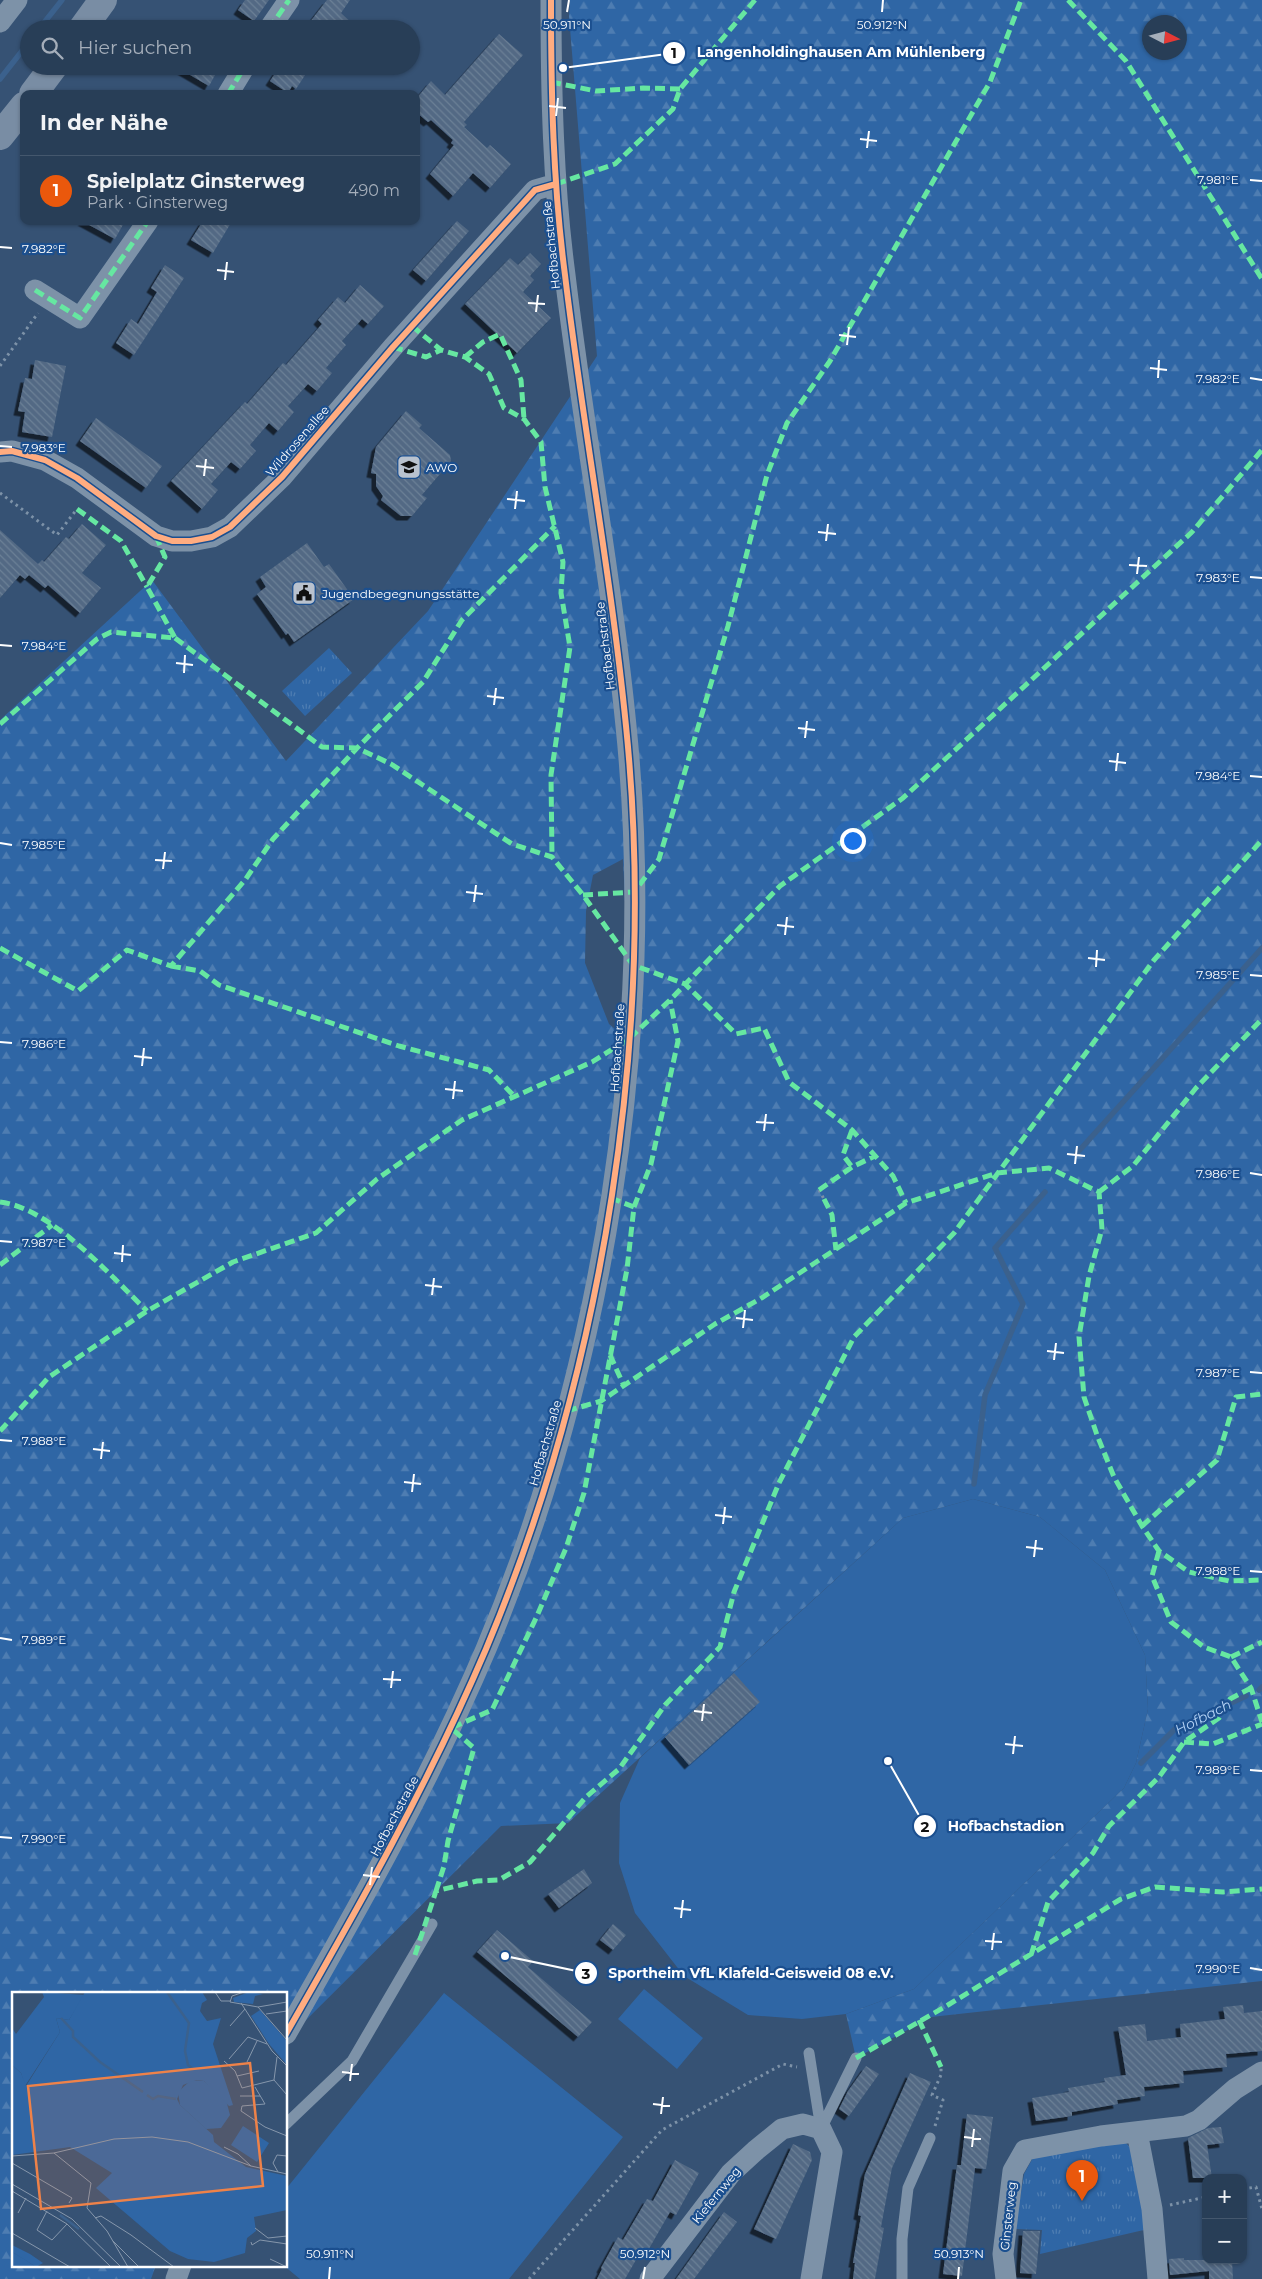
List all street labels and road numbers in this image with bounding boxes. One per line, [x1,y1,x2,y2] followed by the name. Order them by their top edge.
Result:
[539,200,563,290] street label: Hofbachstraße
[262,402,332,480] street label: Wildrosenallee
[592,601,618,691] street label: Hofbachstraße
[606,1003,628,1093] street label: Hofbachstraße
[526,1398,564,1488] street label: Hofbachstraße
[367,1773,421,1859] street label: Hofbachstraße
[689,2164,743,2226] street label: Kiefernweg
[997,2181,1019,2251] street label: Ginsterweg

